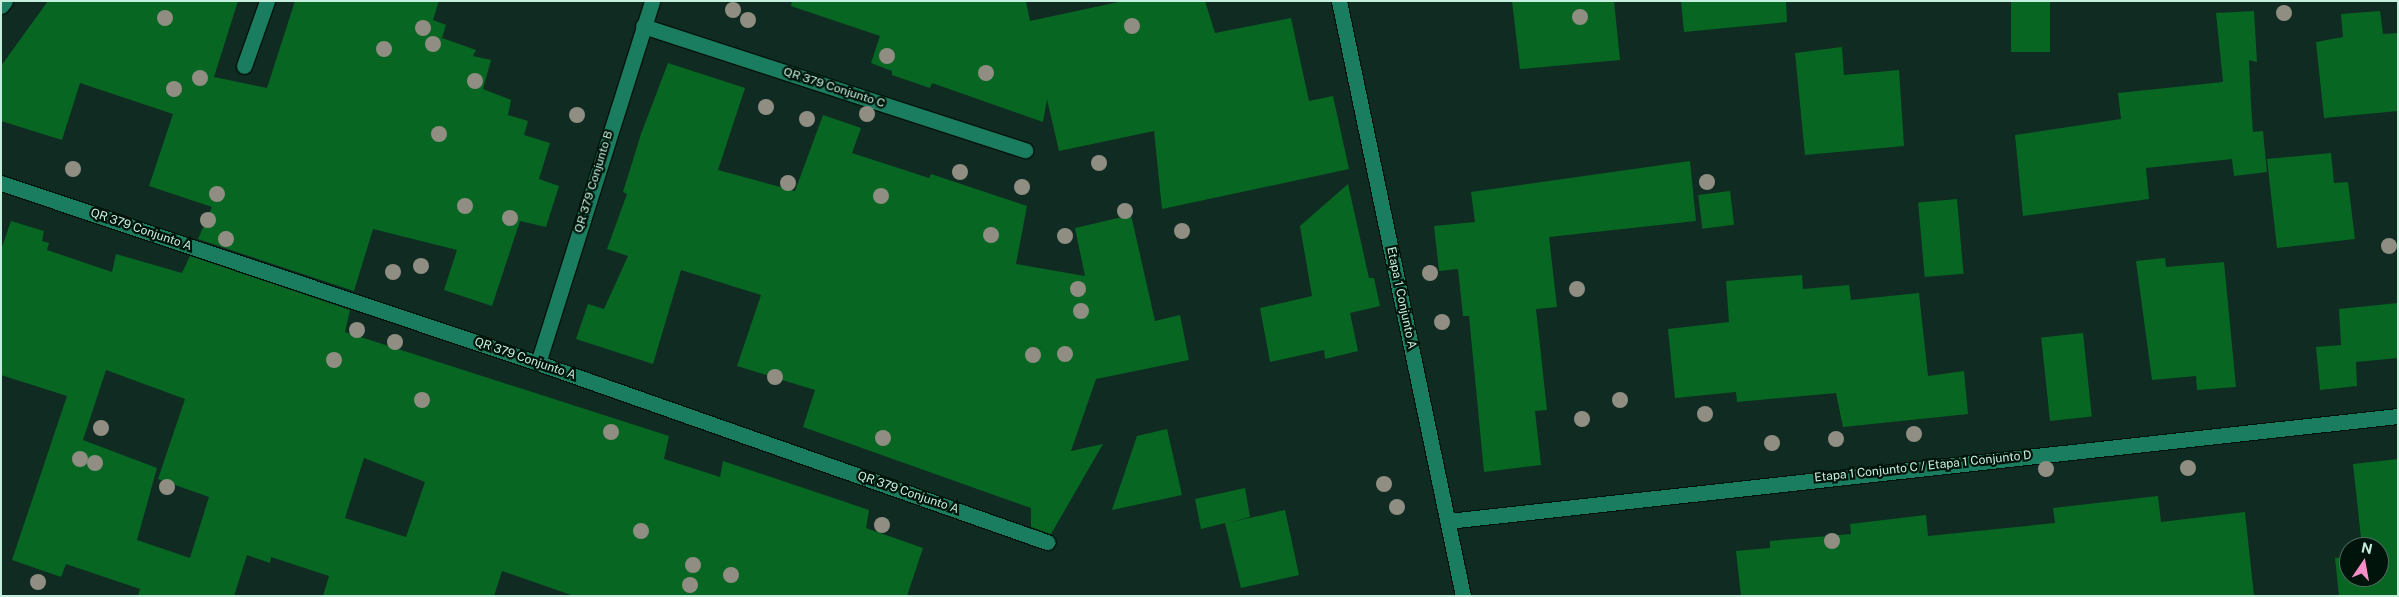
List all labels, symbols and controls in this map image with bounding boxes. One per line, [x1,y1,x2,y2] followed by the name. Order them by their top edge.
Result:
[781,65,887,111] street label: QR 379 Conjunto C
[572,129,616,235] street label: QR 379 Conjunto B
[88,206,194,254] street label: QR 379 Conjunto A
[1383,245,1419,351] street label: Etapa 1 Conjunto A
[472,335,578,383] street label: QR 379 Conjunto A
[1814,448,2032,486] street label: Etapa 1 Conjunto C / Etapa 1 Conjunto D
[855,469,961,517] street label: QR 379 Conjunto A
[2339,537,2389,587] north arrow
[2360,539,2374,557] text: N

